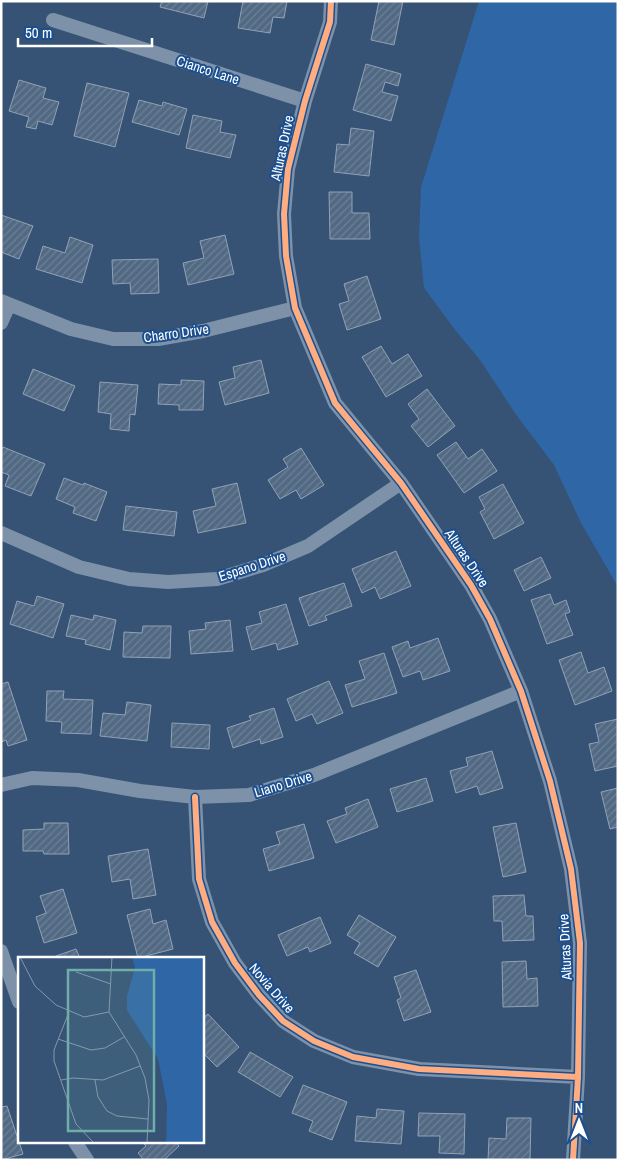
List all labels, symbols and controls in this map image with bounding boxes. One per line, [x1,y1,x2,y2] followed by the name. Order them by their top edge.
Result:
[18,15,151,47] scale bar
[25,22,52,43] text: 50 m
[174,51,242,89] street label: Cianco Lane
[266,114,298,183] street label: Alturas Drive
[142,320,210,346] street label: Charro Drive
[440,525,493,591] street label: Alturas Drive
[216,547,288,585] street label: Espano Drive
[252,767,314,801] street label: Liano Drive
[554,913,576,982] street label: Alturas Drive
[18,957,204,1144] inset map
[245,959,299,1017] street label: Novia Drive
[554,1096,604,1146] north arrow
[575,1099,583,1117] text: N

